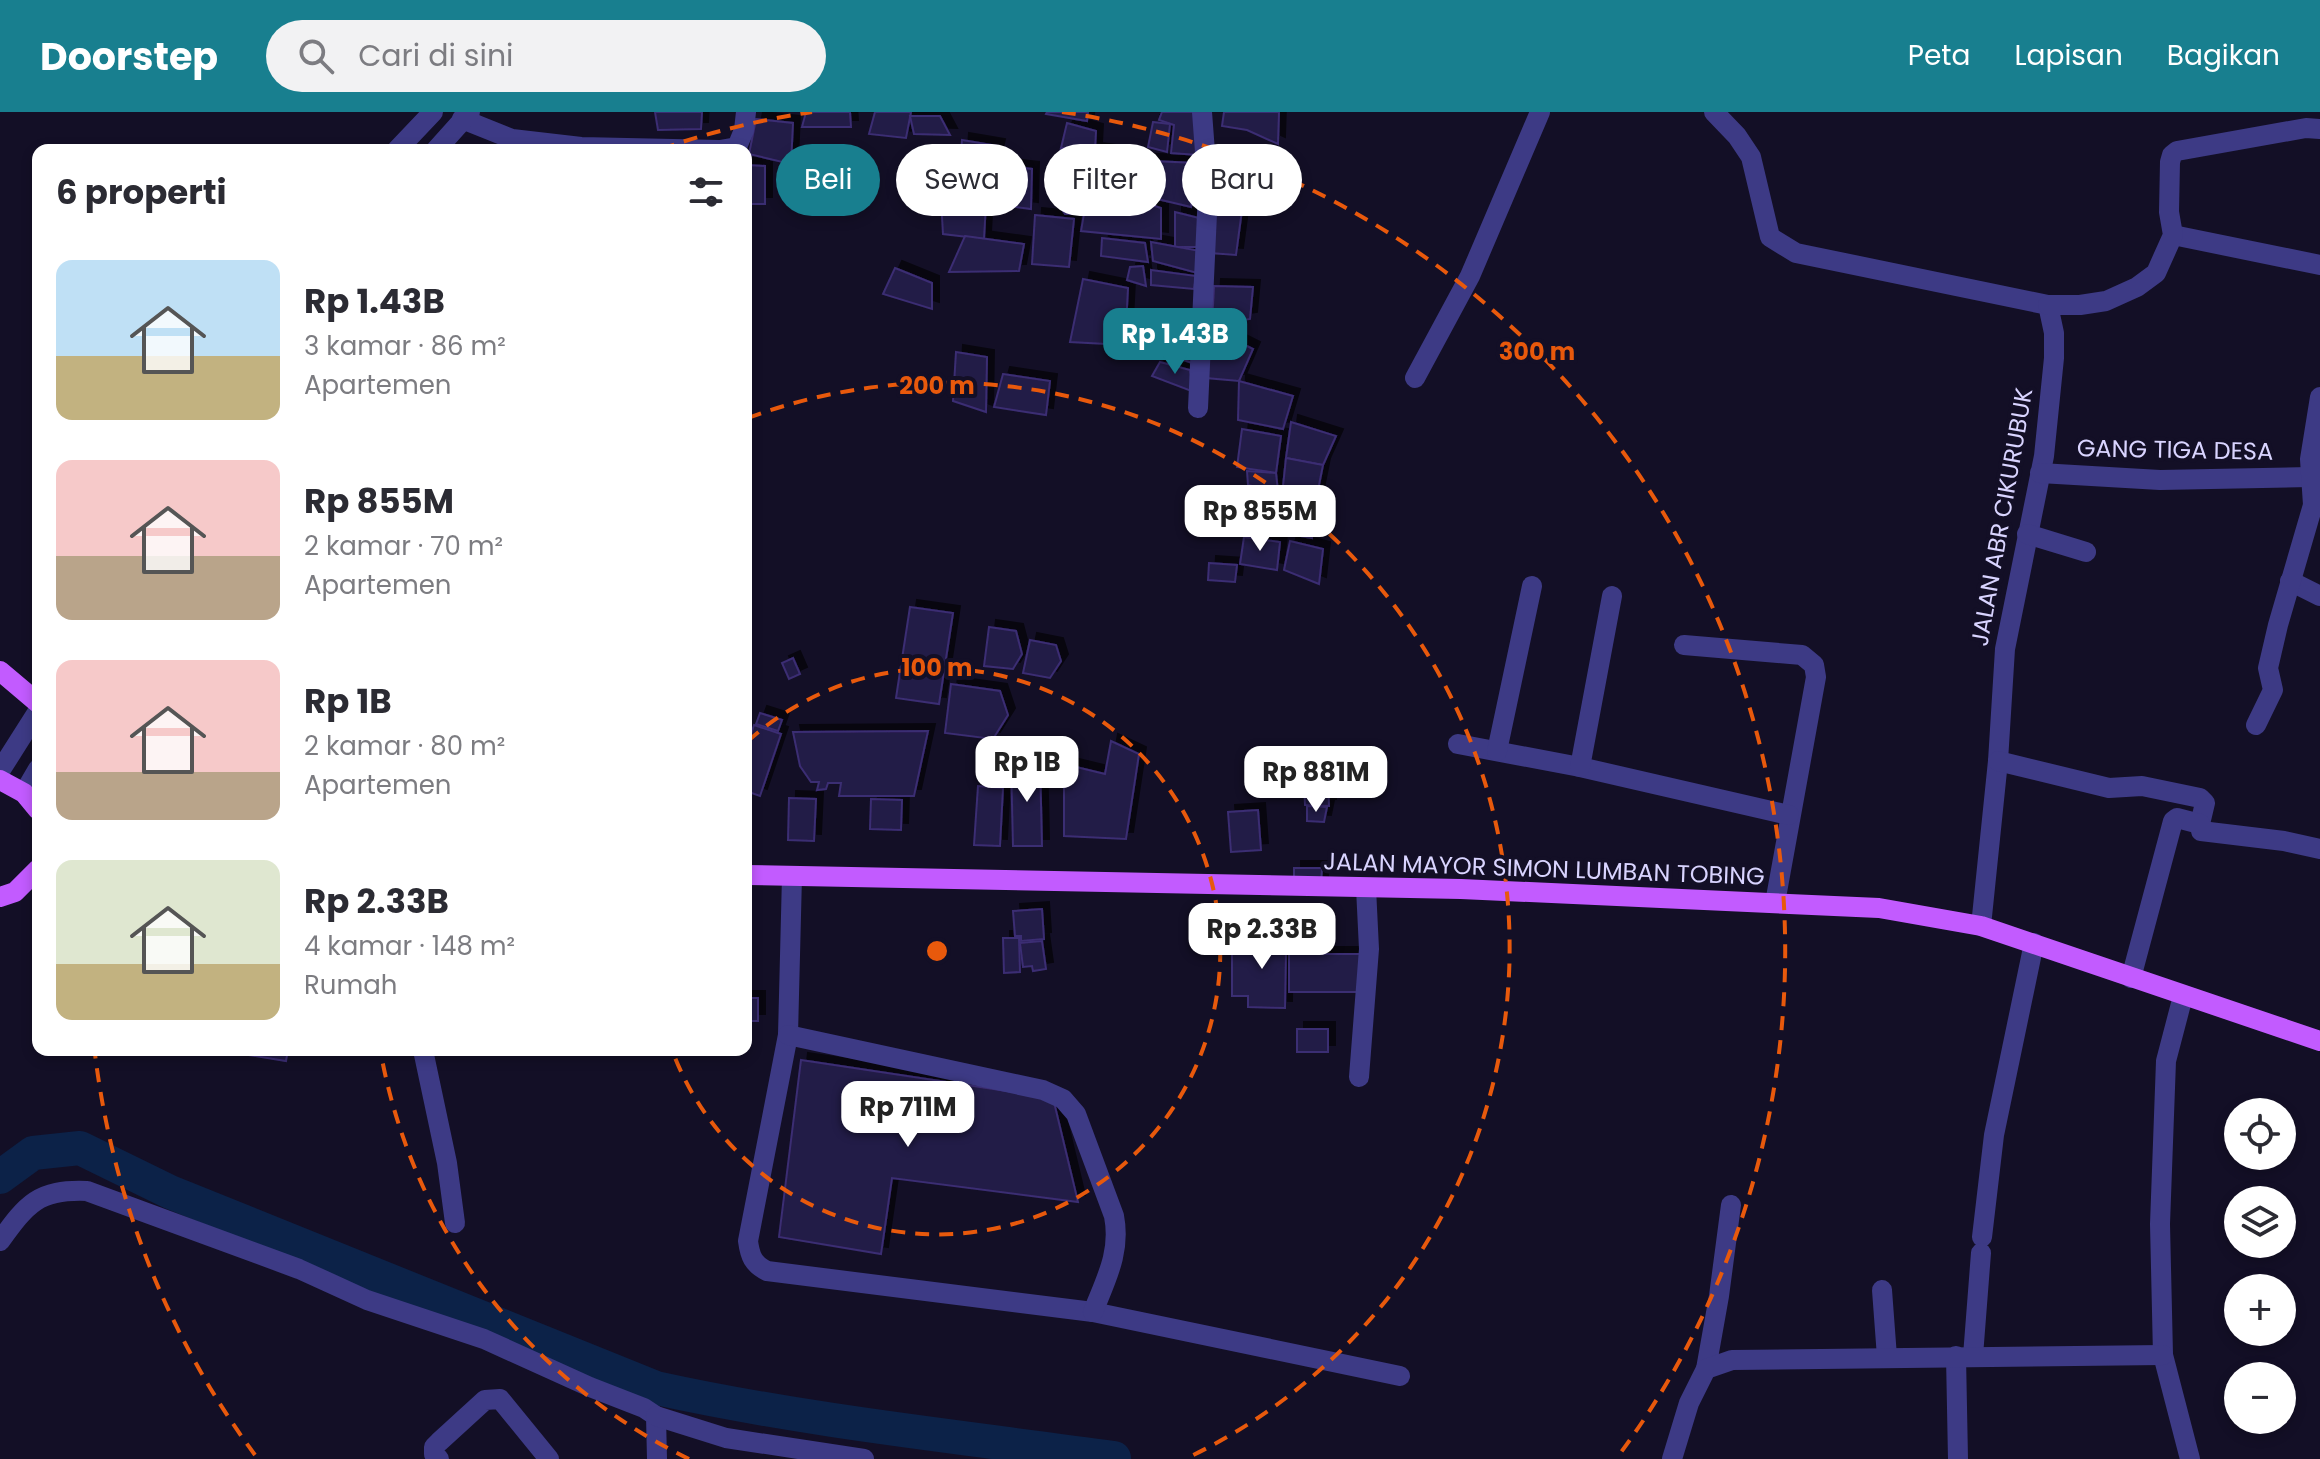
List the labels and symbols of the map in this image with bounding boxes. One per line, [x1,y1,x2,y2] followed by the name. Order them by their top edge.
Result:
[1092,308,1258,376] pin: Rp 1.43B
[1499,335,1575,368] text: 300 m
[899,369,975,402] text: 200 m
[1963,385,2040,649] street label: JALAN ABR CIKURUBUK
[2076,431,2274,468] street label: GANG TIGA DESA
[1186,485,1334,553] pin: Rp 855M
[902,651,972,684] text: 100 m
[971,736,1083,804] pin: Rp 1B
[1242,746,1390,814] pin: Rp 881M
[1323,844,1765,893] street label: JALAN MAYOR SIMON LUMBAN TOBING
[1179,903,1345,971] pin: Rp 2.33B
[923,937,951,965] centre of rings
[834,1081,982,1149] pin: Rp 711M

